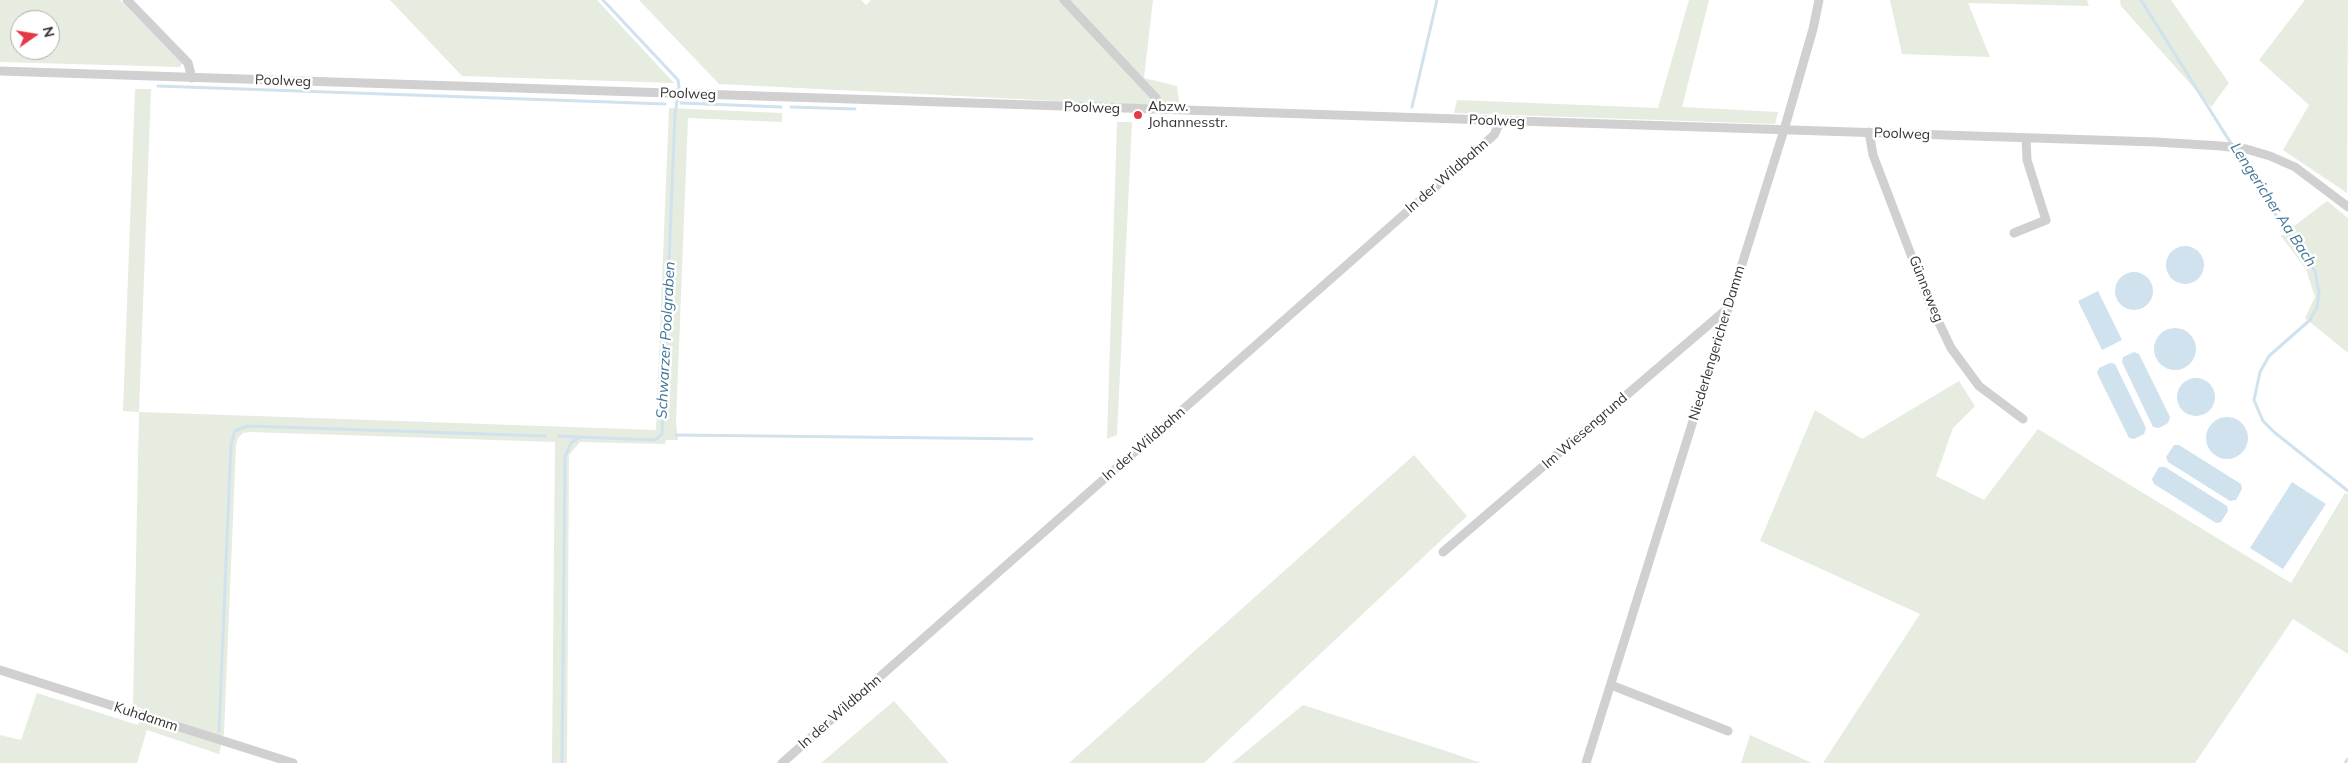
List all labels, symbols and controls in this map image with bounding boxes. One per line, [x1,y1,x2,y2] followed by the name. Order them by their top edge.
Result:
[10,10,60,60] north arrow
[39,25,59,39] text: N
[255,72,311,90] street label: Poolweg
[660,85,716,103] street label: Poolweg
[1064,99,1120,117] street label: Poolweg
[1148,99,1228,132] place label: Abzw. Johannesstr.
[1132,109,1144,121] marker: Abzw. Johannesstr.
[1469,112,1525,130] street label: Poolweg
[1874,125,1930,143] street label: Poolweg
[1402,136,1492,216] street label: In der Wildbahn
[2226,140,2320,270] water label: Lengericher Aa Bach
[1905,253,1947,325] street label: Günneweg
[653,261,679,419] water label: Schwarzer Poolgraben
[1685,264,1749,422] street label: Niederlengericher Damm
[1539,390,1631,472] street label: Im Wiesengrund
[1099,404,1189,484] street label: In der Wildbahn
[795,672,885,752] street label: In der Wildbahn
[112,699,180,735] street label: Kuhdamm

